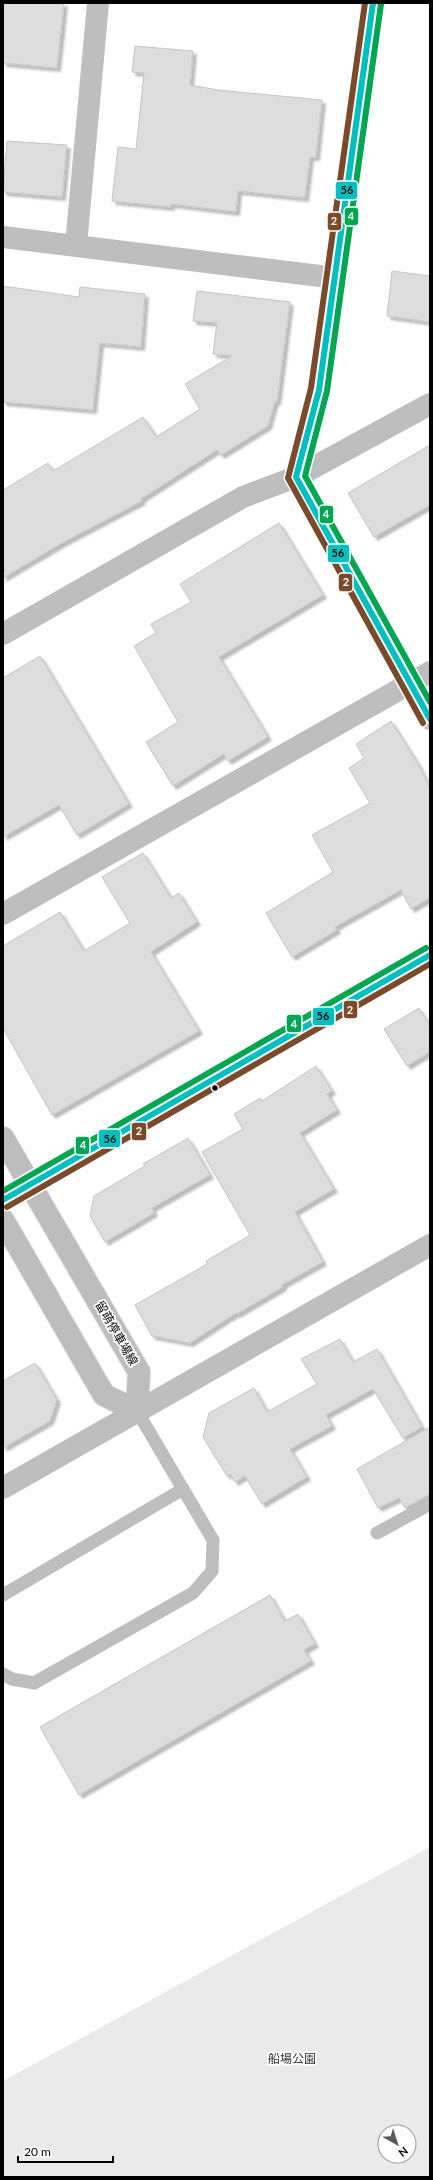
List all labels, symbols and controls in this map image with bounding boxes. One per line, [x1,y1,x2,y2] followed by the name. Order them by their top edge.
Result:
[335,181,358,200] line badge: 56
[341,183,354,196] text: 56
[344,207,359,226] line badge: 4
[348,209,355,222] text: 4
[327,212,342,231] line badge: 2
[331,214,337,227] text: 2
[319,505,334,524] line badge: 4
[323,507,330,520] text: 4
[327,544,350,563] line badge: 56
[332,546,345,559] text: 56
[338,573,353,592] line badge: 2
[343,575,349,588] text: 2
[343,1000,358,1019] line badge: 2
[347,1003,353,1016] text: 2
[312,1007,335,1026] line badge: 56
[317,1009,330,1022] text: 56
[286,1014,302,1033] line badge: 4
[291,1017,298,1030] text: 4
[210,1083,220,1093] unlabelled marker
[131,1122,147,1141] line badge: 2
[136,1124,142,1137] text: 2
[98,1129,121,1148] line badge: 56
[104,1132,117,1145] text: 56
[75,1136,90,1155] line badge: 4
[80,1138,87,1151] text: 4
[93,1298,141,1368] street label: 留萌停車場線
[268,2051,316,2066] park label: 船場公園
[377,2124,417,2164] north arrow
[18,2138,113,2164] scale bar
[24,2144,51,2159] text: 20 m
[396,2144,411,2160] text: N

